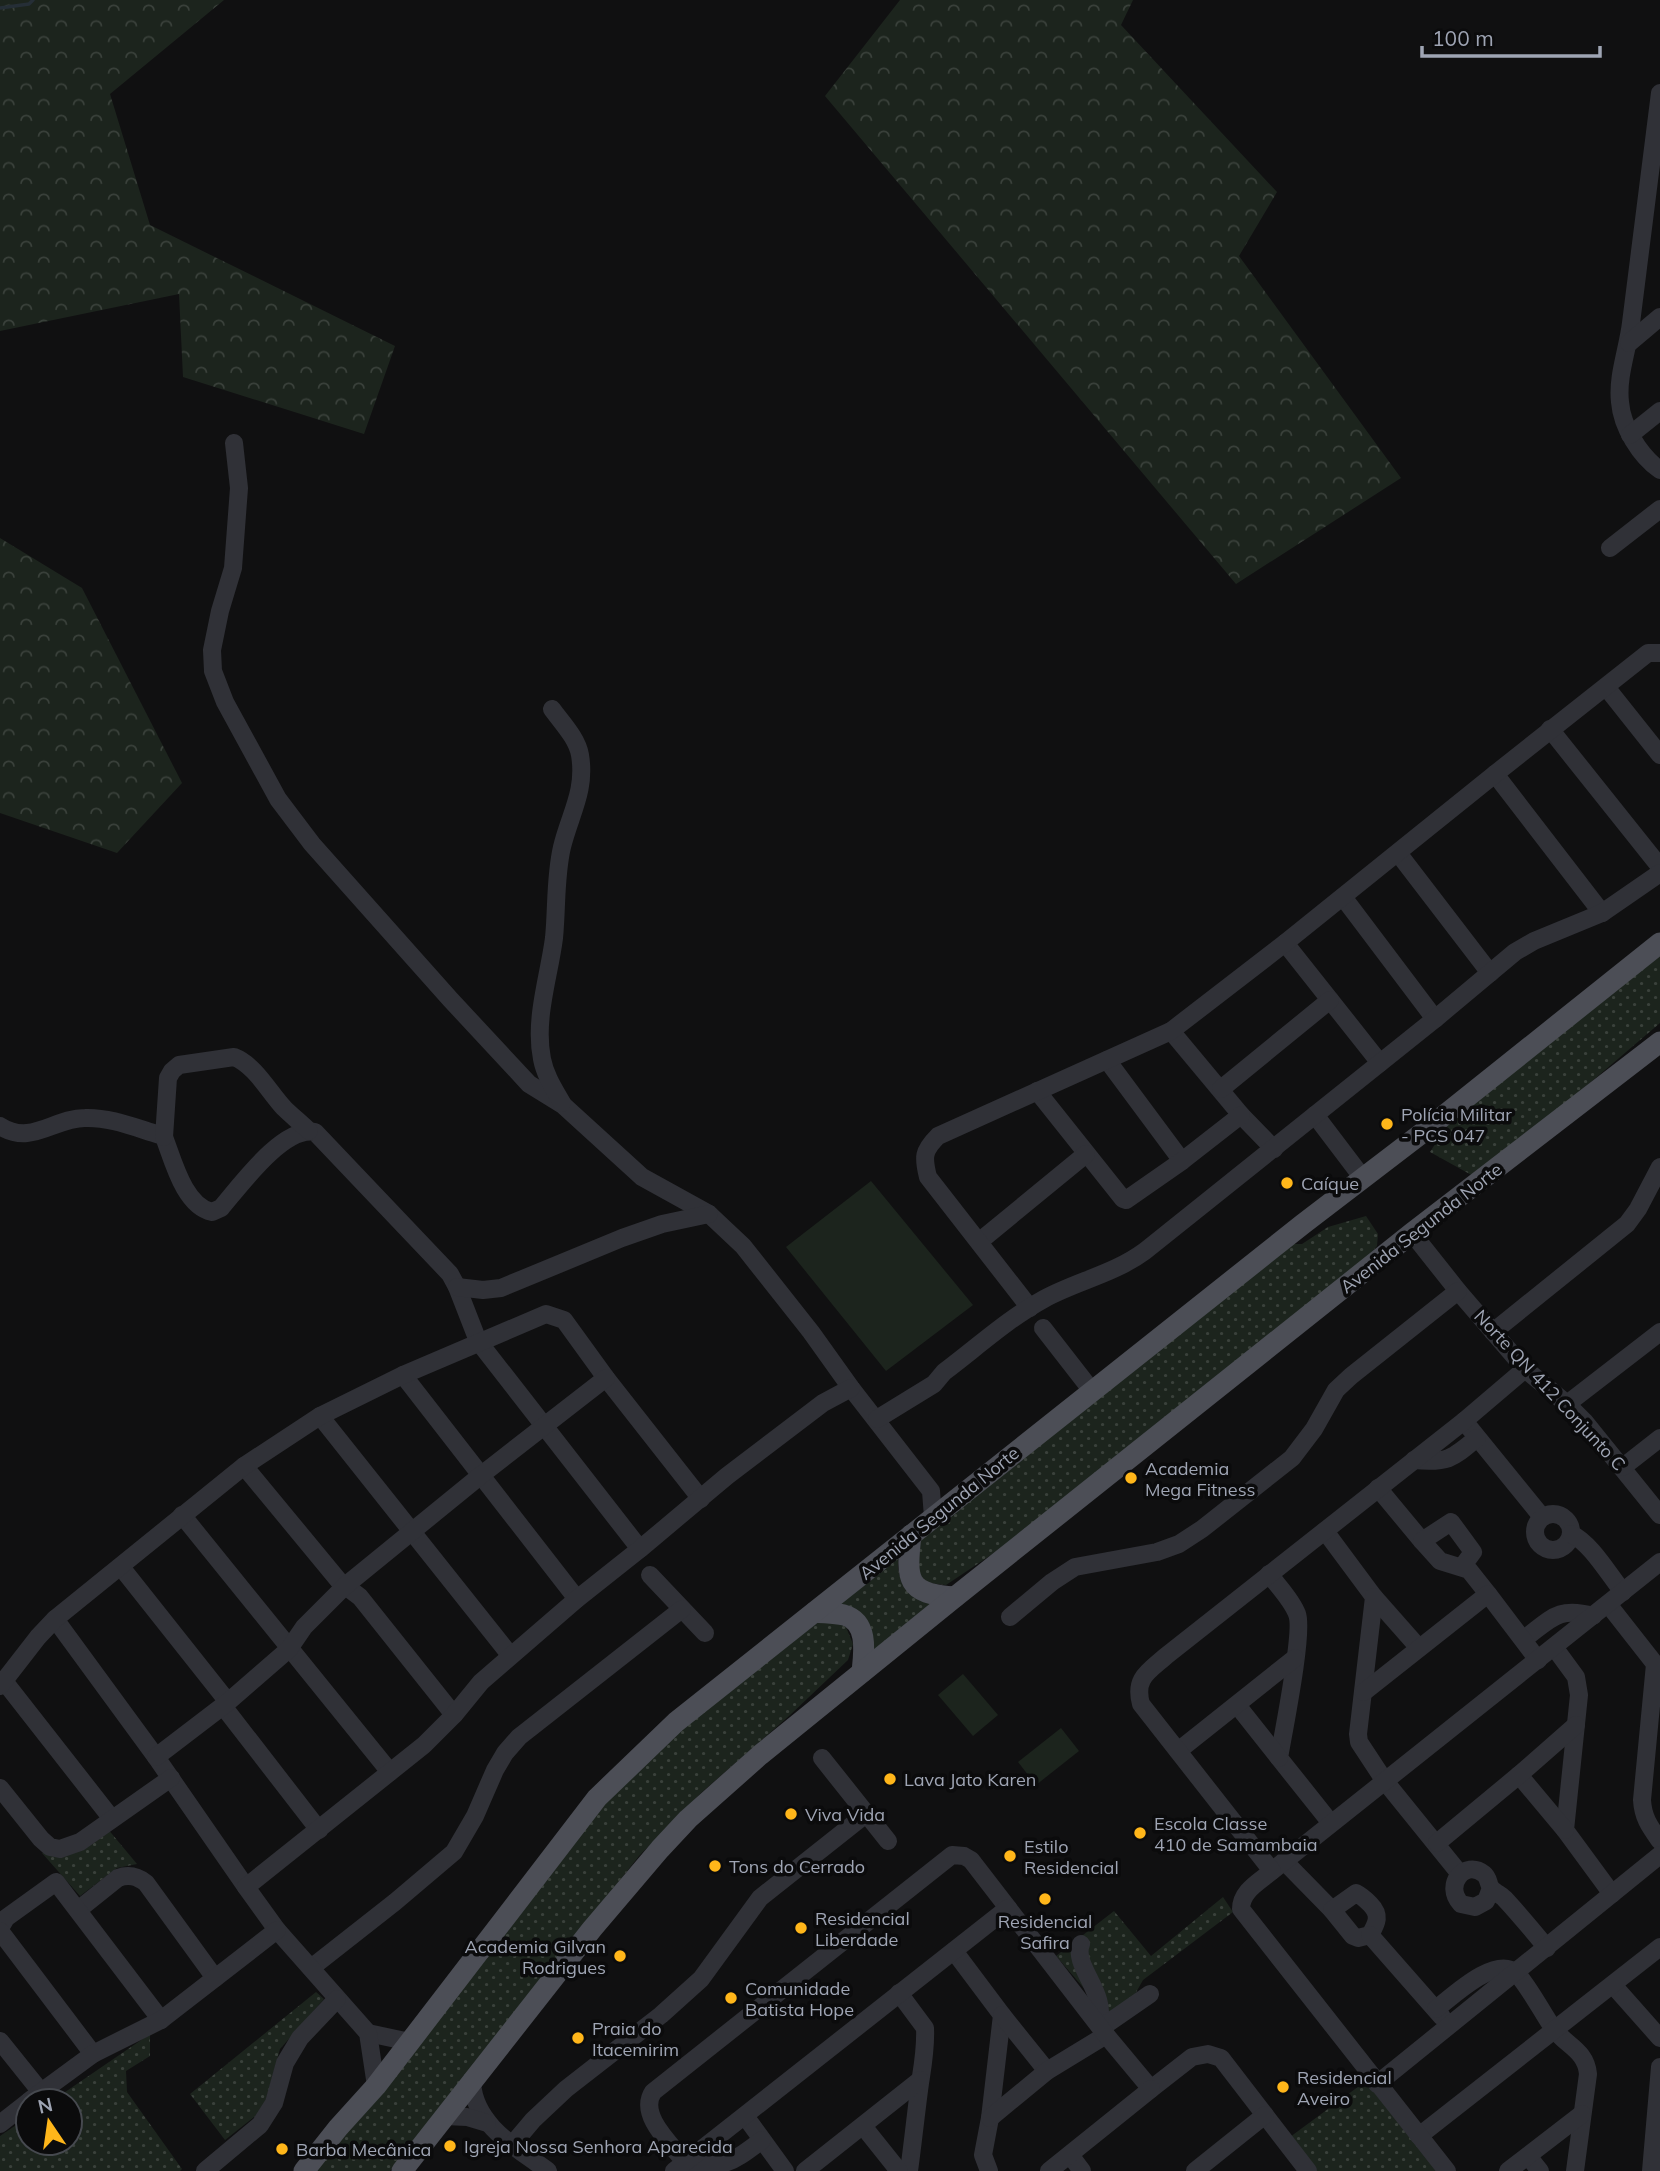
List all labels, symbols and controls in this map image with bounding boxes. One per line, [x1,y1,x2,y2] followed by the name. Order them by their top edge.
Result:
[1422,14,1600,58] scale bar
[1432,25,1494,51] text: 100 m
[1401,1103,1512,1147] place label: Polícia Militar - PCS 047
[1379,1116,1395,1132] marker: Polícia Militar - PCS 047
[1336,1158,1506,1298] street label: Avenida Segunda Norte
[1301,1172,1359,1195] place label: Caíque
[1279,1175,1295,1191] marker: Caíque
[1469,1305,1631,1475] street label: Norte QN 412 Conjunto C
[854,1441,1024,1585] street label: Avenida Segunda Norte
[1145,1457,1256,1501] place label: Academia Mega Fitness
[1123,1470,1139,1486] marker: Academia Mega Fitness
[904,1768,1036,1791] place label: Lava Jato Karen
[882,1771,898,1787] marker: Lava Jato Karen
[805,1803,885,1826] place label: Viva Vida
[783,1806,799,1822] marker: Viva Vida
[1154,1812,1318,1856] place label: Escola Classe 410 de Samambaia
[1132,1825,1148,1841] marker: Escola Classe 410 de Samambaia
[1024,1835,1119,1879] place label: Estilo Residencial
[1002,1848,1018,1864] marker: Estilo Residencial
[729,1855,865,1878] place label: Tons do Cerrado
[707,1858,723,1874] marker: Tons do Cerrado
[1037,1891,1053,1907] marker: Residencial Safira
[815,1907,910,1951] place label: Residencial Liberdade
[998,1910,1092,1954] place label: Residencial Safira
[793,1920,809,1936] marker: Residencial Liberdade
[465,1935,606,1979] place label: Academia Gilvan Rodrigues
[612,1948,628,1964] marker: Academia Gilvan Rodrigues
[745,1977,854,2021] place label: Comunidade Batista Hope
[723,1990,739,2006] marker: Comunidade Batista Hope
[592,2017,679,2061] place label: Praia do Itacemirim
[570,2030,586,2046] marker: Praia do Itacemirim
[1297,2066,1392,2110] place label: Residencial Aveiro
[1275,2079,1291,2095] marker: Residencial Aveiro
[14,2087,84,2157] north arrow
[35,2092,55,2119] text: N
[464,2135,733,2158] place label: Igreja Nossa Senhora Aparecida
[296,2138,431,2161] place label: Barba Mecânica
[442,2138,458,2154] marker: Igreja Nossa Senhora Aparecida
[274,2141,290,2157] marker: Barba Mecânica

